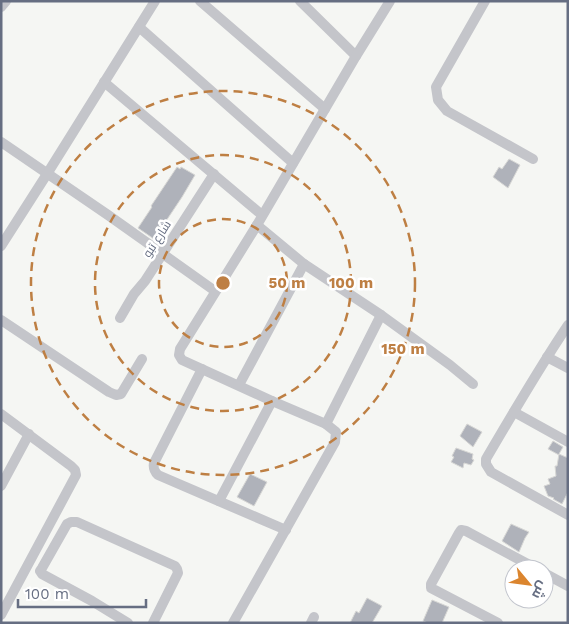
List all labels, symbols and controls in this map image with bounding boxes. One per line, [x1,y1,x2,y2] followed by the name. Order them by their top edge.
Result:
[140,218,175,261] street label: شارع تبو
[214,274,232,292] centre of rings
[269,274,305,292] text: 50 m
[329,274,373,292] text: 100 m
[381,340,425,358] text: 150 m
[504,559,554,609] north arrow
[18,576,145,608] scale bar
[528,578,552,602] text: ش
[25,585,69,603] text: 100 m

